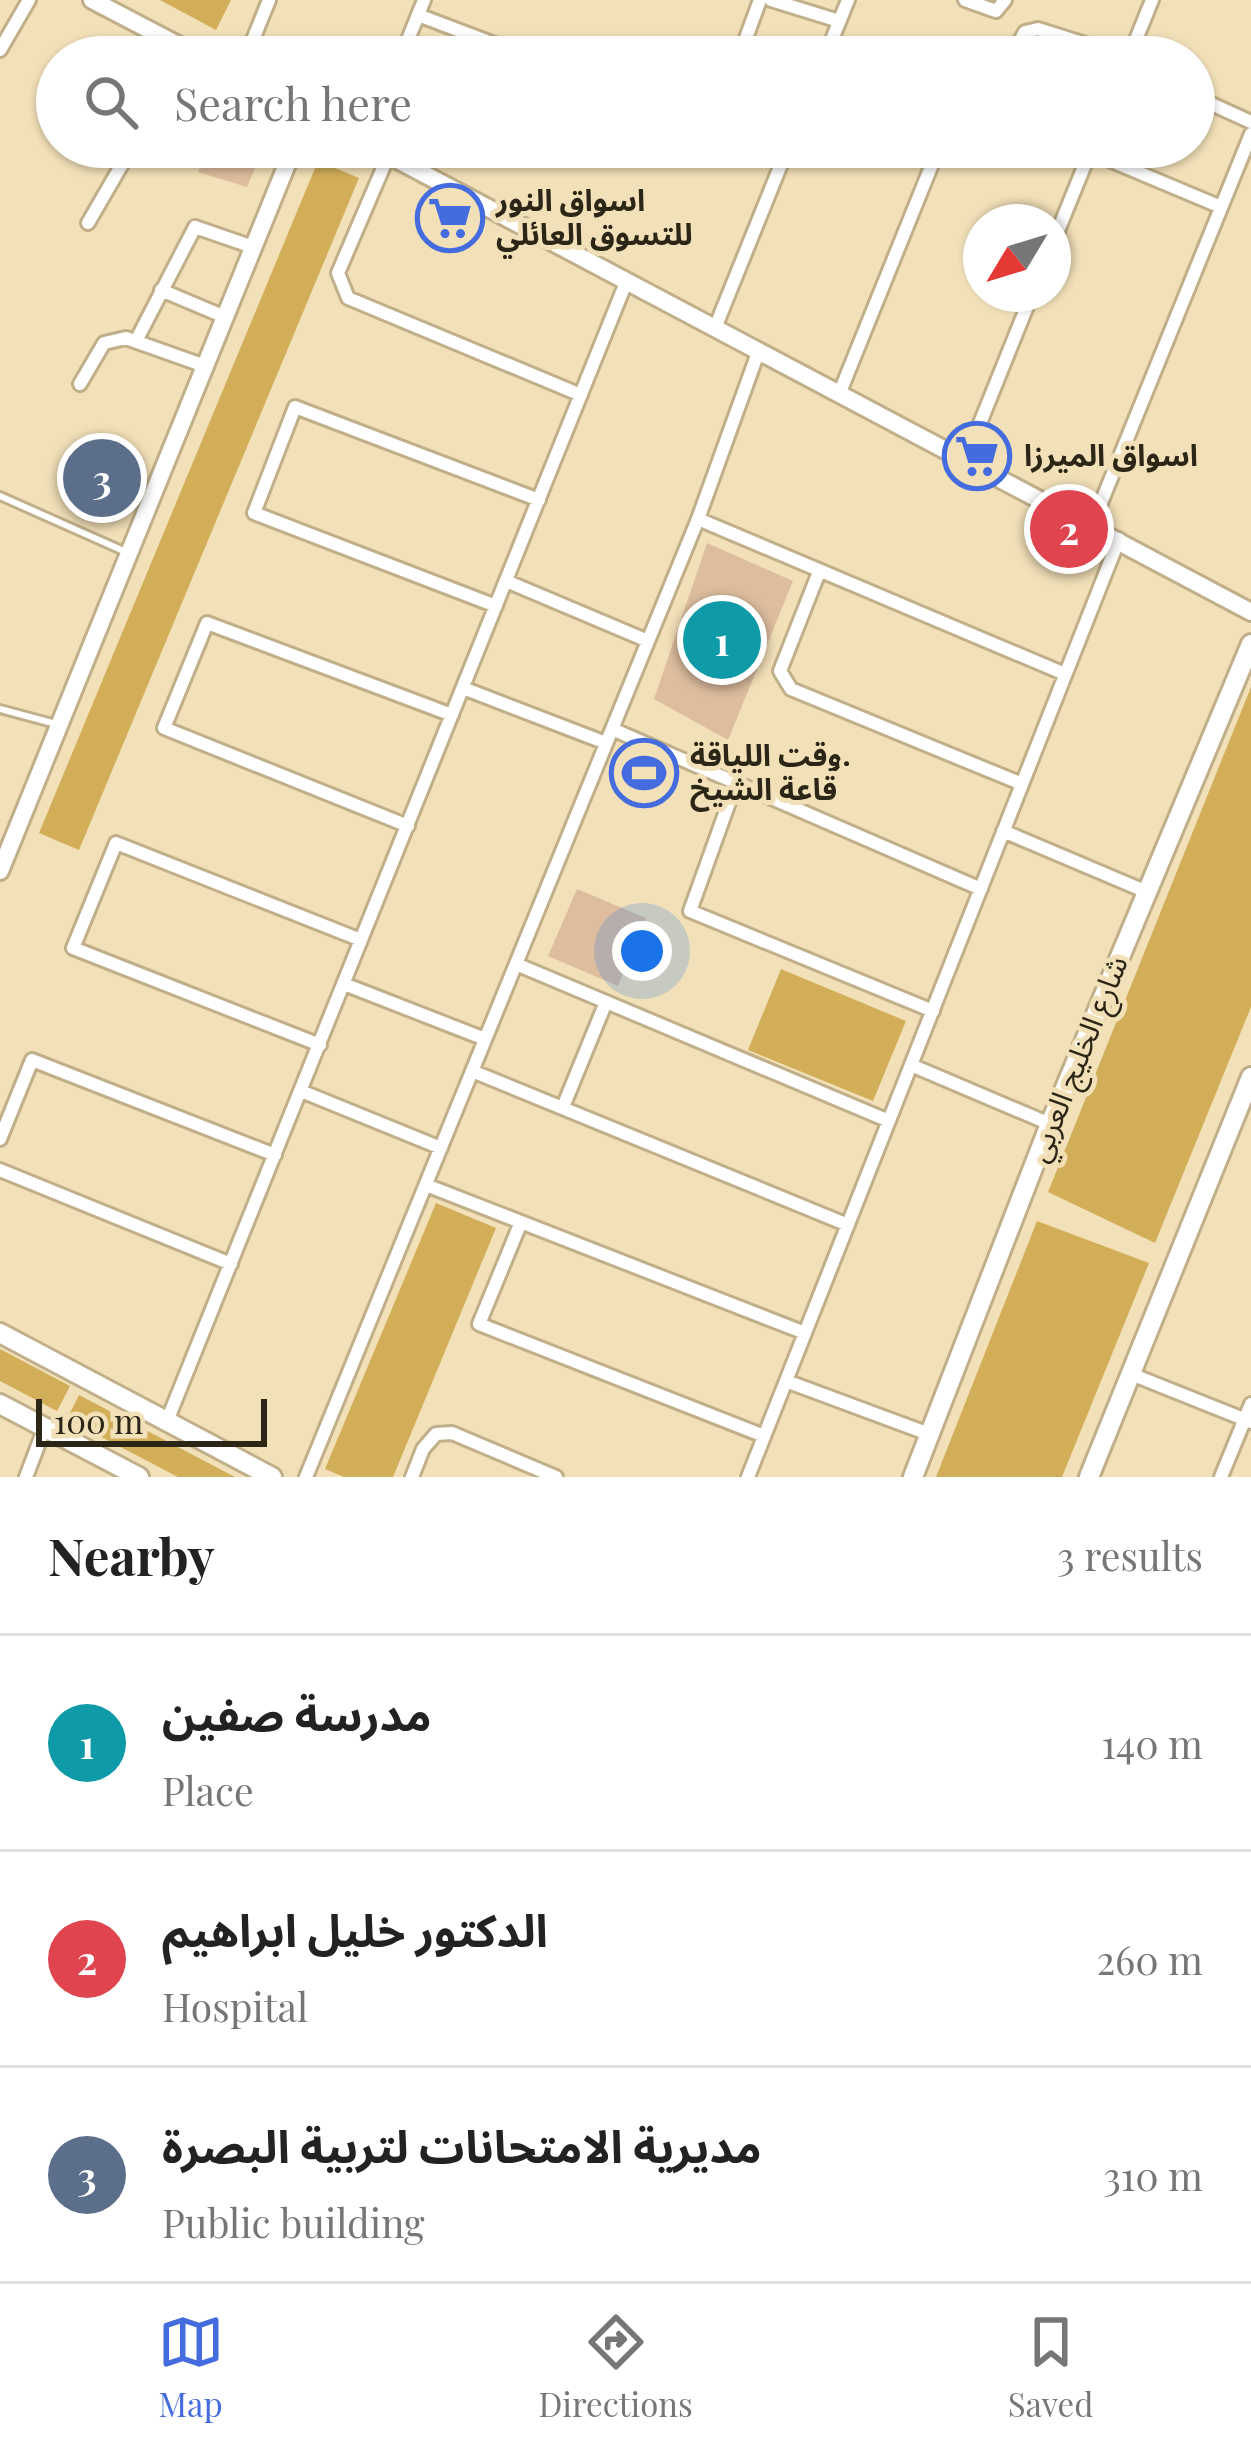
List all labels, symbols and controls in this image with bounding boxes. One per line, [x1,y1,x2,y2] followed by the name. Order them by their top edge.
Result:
[36,36,1215,168] search box
[78,69,144,135] icon: search
[174,72,412,132] text: Search here
[494,179,693,259] place label: اسواق النور للتسوق العائلي
[415,183,485,253] supermarket icon: اسواق النور للتسوق العائلي
[963,204,1071,312] north arrow
[942,421,1012,491] supermarket icon: اسواق الميرزا
[63,433,141,523] pin: 3
[1024,434,1198,474] place label: اسواق الميرزا
[1030,484,1108,574] pin: 2
[683,595,761,685] pin: 1
[690,734,851,812] place label: وقت اللياقة. قاعة الشيخ
[609,738,679,808] sports icon: وقت اللياقة. قاعة الشيخ
[612,921,672,981] your location
[1017,949,1140,1169] street label: شارع الخليج العربي
[36,1393,267,1446] scale bar
[54,1398,143,1442] text: 100 m
[48,1521,214,1589] text: Nearby
[1057,1529,1203,1581] text: 3 results
[162,1682,431,1742] text: مدرسة صفين
[80,1717,94,1769] text: 1
[1102,1717,1203,1769] text: 140 m
[162,1764,254,1816] text: Place
[162,1898,548,1958] text: الدكتور خليل ابراهيم
[77,1933,97,1985] text: 2
[1096,1933,1203,1985] text: 260 m
[162,1980,308,2032] text: Hospital
[162,2114,761,2174] text: مديرية الامتحانات لتربية البصرة
[77,2149,97,2201] text: 3
[1103,2149,1203,2201] text: 310 m
[162,2196,425,2248] text: Public building
[158,2309,224,2425] tab: Map
[539,2309,693,2425] tab: Directions
[1008,2309,1094,2425] tab: Saved

